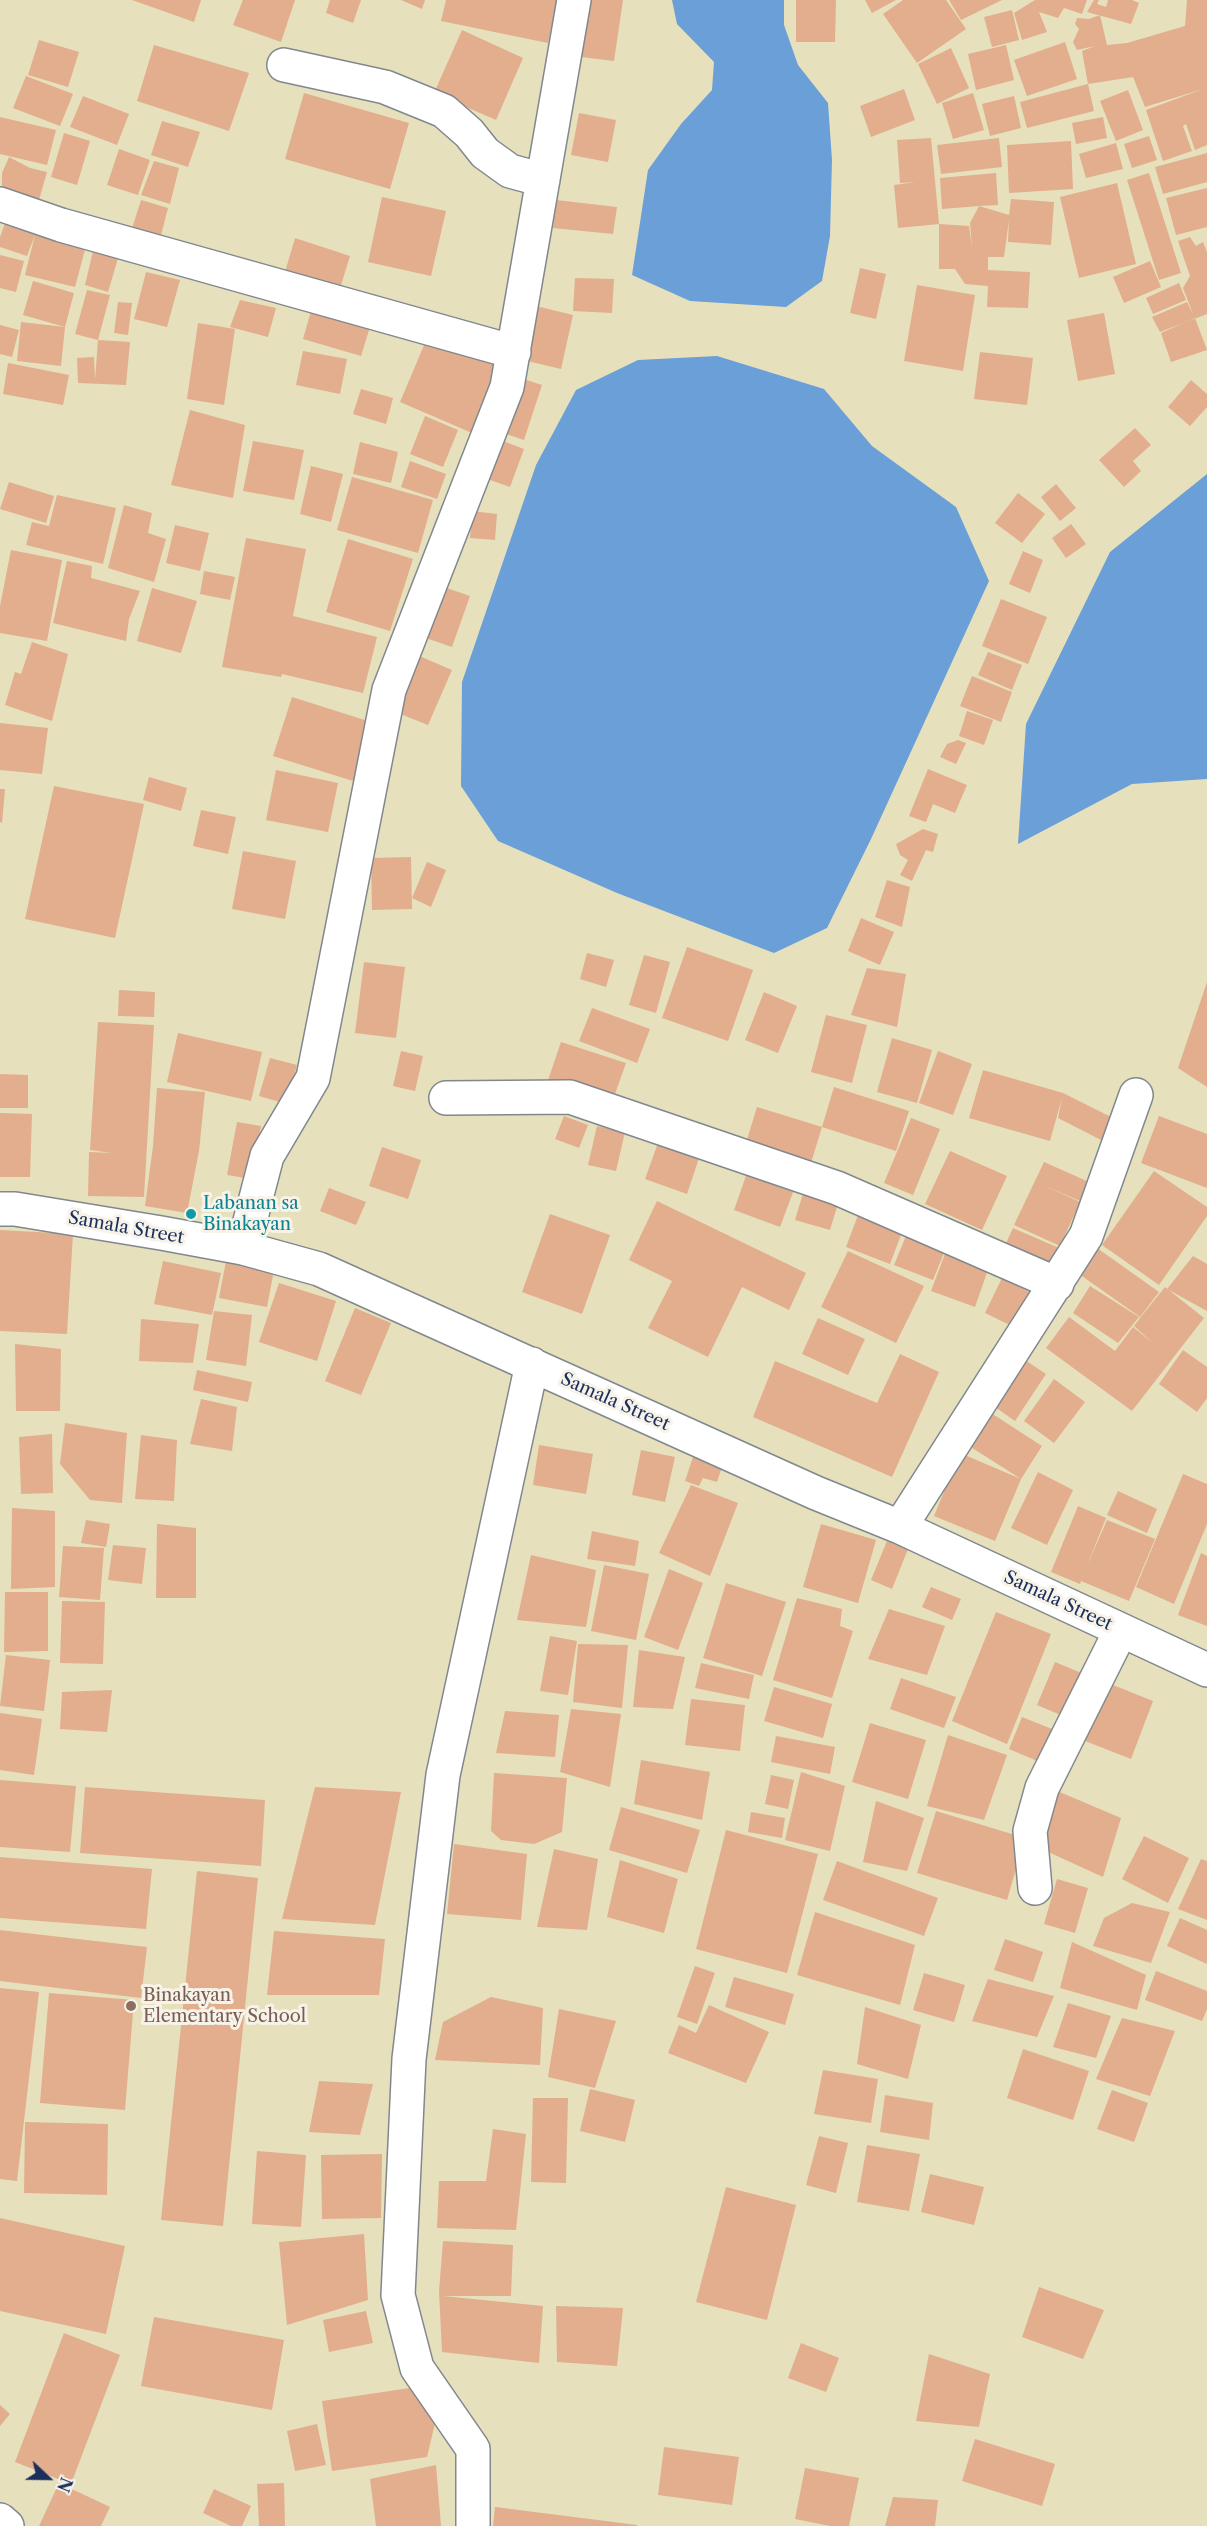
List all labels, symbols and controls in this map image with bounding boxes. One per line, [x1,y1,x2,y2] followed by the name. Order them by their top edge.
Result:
[203,1193,299,1236] place label: Labanan sa Binakayan
[66,1207,186,1249] street label: Samala Street
[184,1207,198,1221] marker: Labanan sa Binakayan
[557,1368,673,1436] street label: Samala Street
[1000,1566,1116,1636] street label: Samala Street
[143,1985,306,2028] place label: Binakayan Elementary School
[124,1999,138,2013] marker: Binakayan Elementary School
[18,2448,78,2508] north arrow
[53,2475,77,2495] text: N

